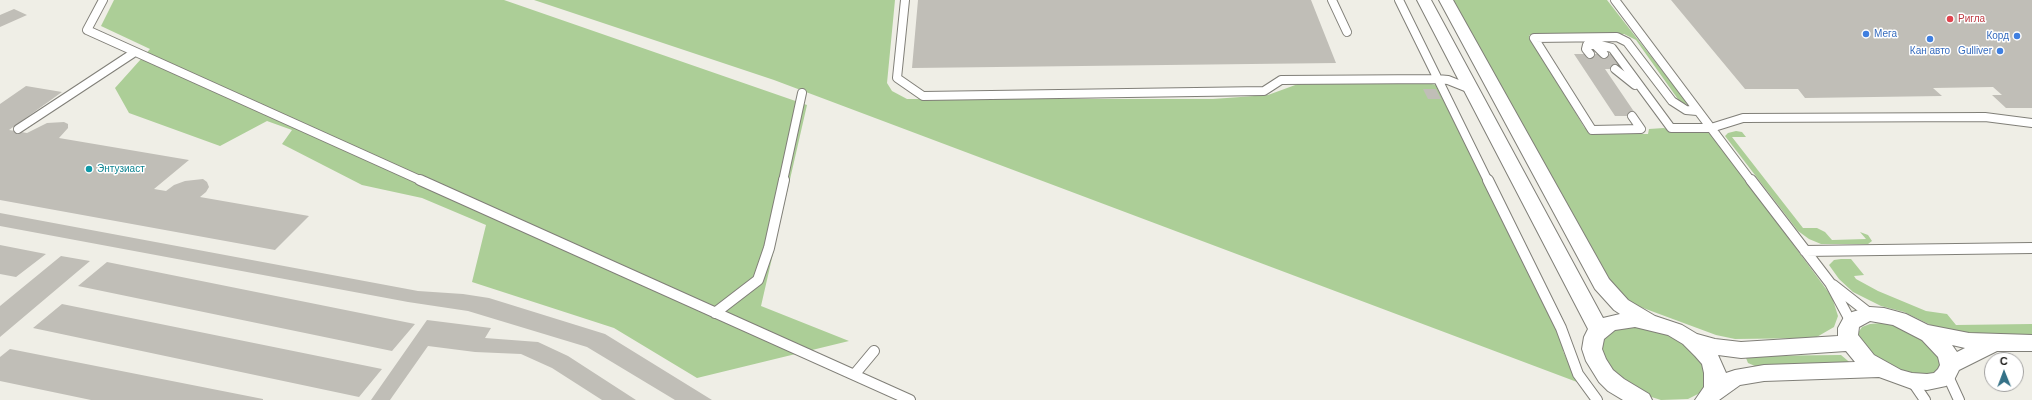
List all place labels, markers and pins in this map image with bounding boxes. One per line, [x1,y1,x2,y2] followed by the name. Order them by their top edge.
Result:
[1958,13,1985,25] place label: Ригла
[1945,14,1955,24] marker: Ригла
[1874,28,1897,40] place label: Мега
[1861,29,1871,39] marker: Мега
[1986,30,2009,42] place label: Корд
[2012,31,2022,41] marker: Корд
[1925,34,1935,44] marker: Кан авто
[1910,45,1950,57] place label: Кан авто
[1958,45,1992,57] place label: Gulliver
[1995,46,2005,56] marker: Gulliver
[97,163,145,175] place label: Энтузиаст
[84,164,94,174] marker: Энтузиаст

